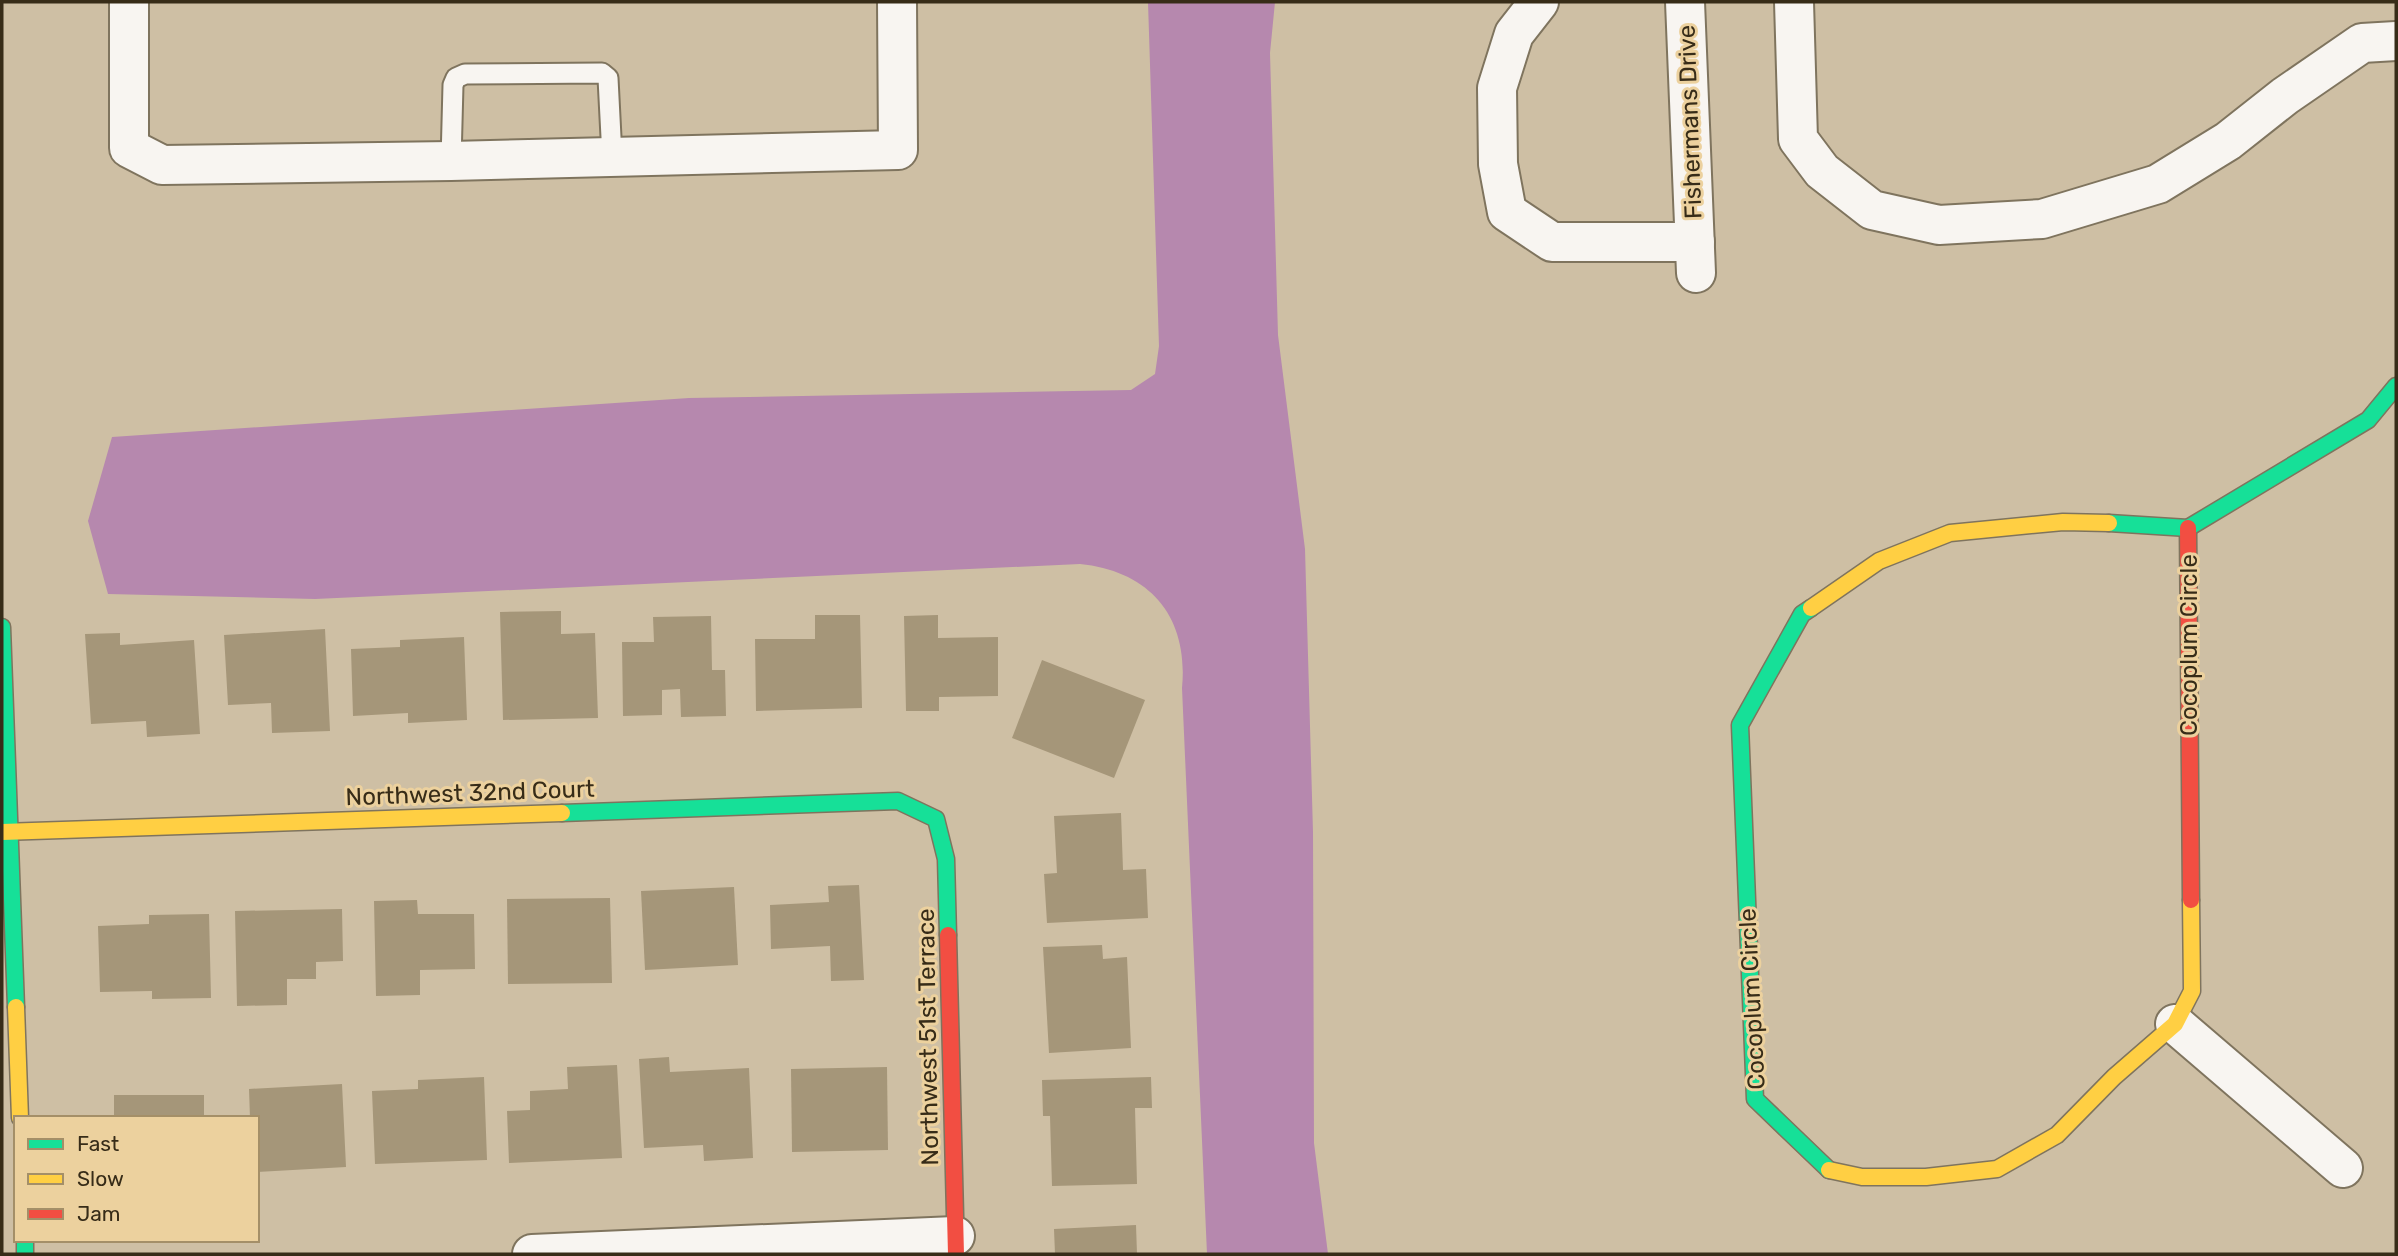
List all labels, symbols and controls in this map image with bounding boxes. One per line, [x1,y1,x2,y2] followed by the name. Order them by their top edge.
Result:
[1673,24,1707,220] street label: Fishermans Drive
[2175,554,2203,736] street label: Cocoplum Circle
[345,775,595,811] street label: Northwest 32nd Court
[1733,907,1771,1091] street label: Cocoplum Circle
[912,908,944,1166] street label: Northwest 51st Terrace
[14,1116,259,1242] legend
[77,1131,119,1156] text: Fast
[77,1166,124,1191] text: Slow
[77,1201,121,1226] text: Jam

